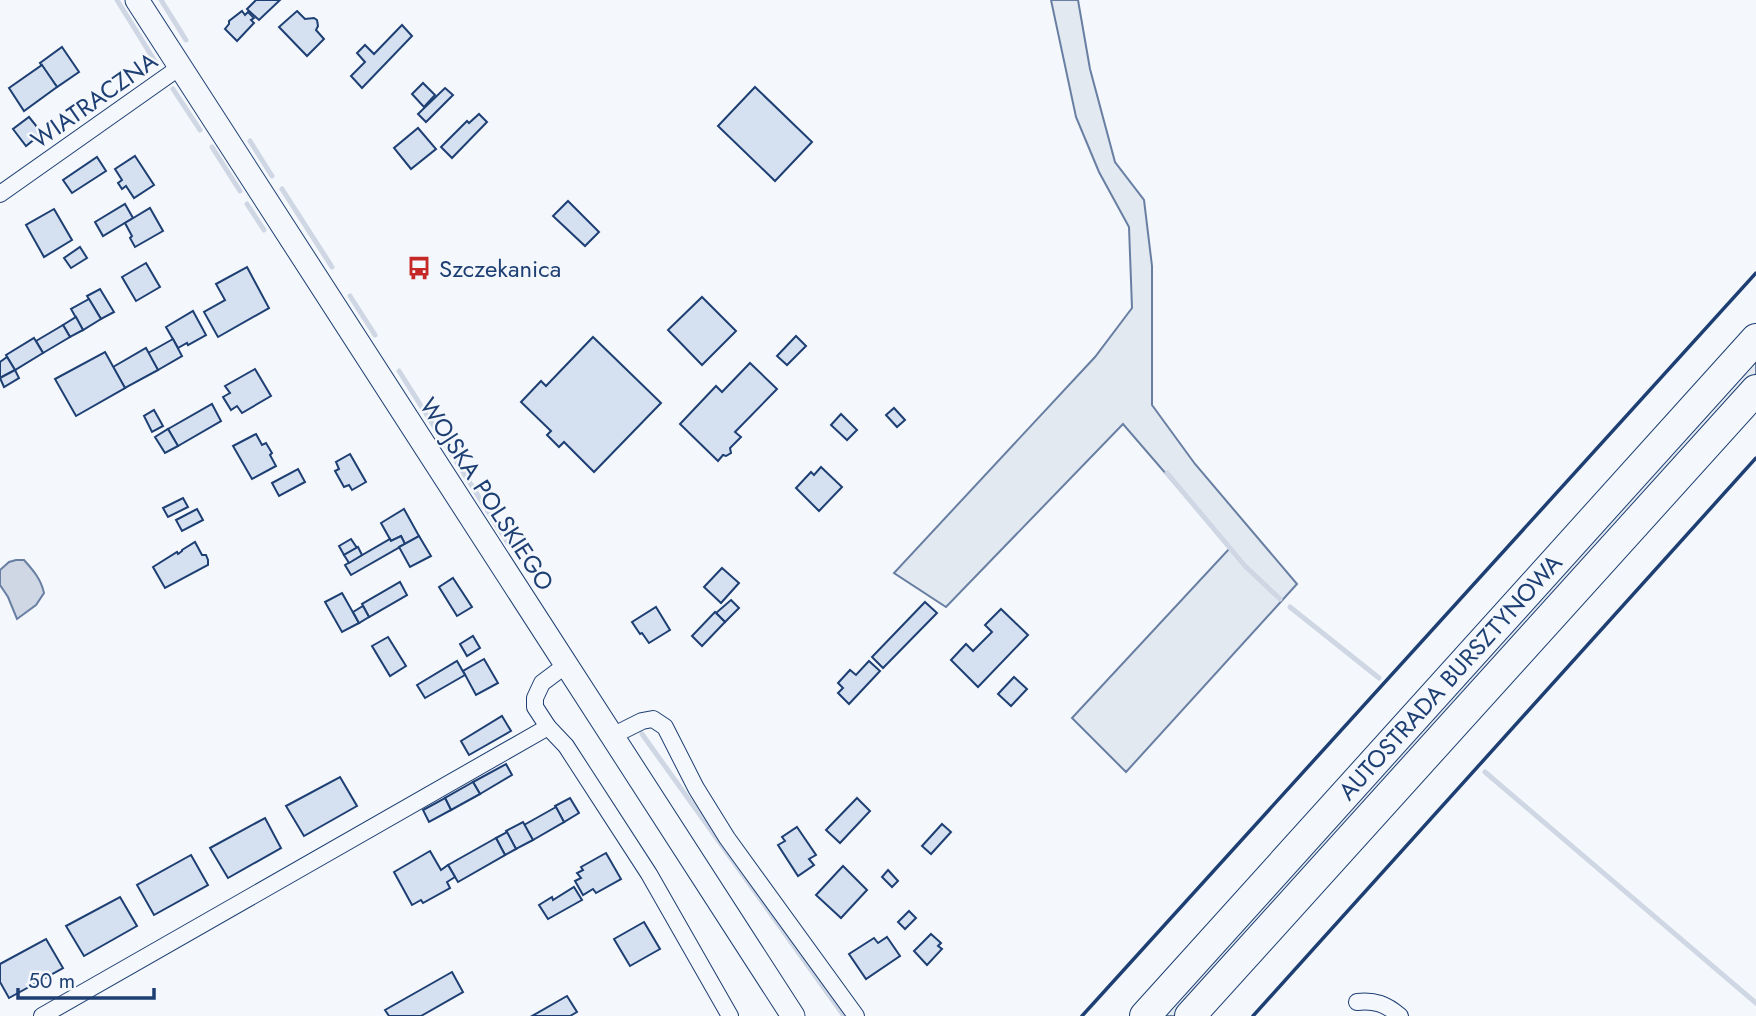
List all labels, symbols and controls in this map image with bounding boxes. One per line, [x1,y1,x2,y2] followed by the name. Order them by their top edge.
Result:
[24,43,164,157] street label: WIATRACZNA
[439,251,561,286] place label: Szczekanica
[405,254,433,282] bus stop icon: Szczekanica
[411,390,563,598] street label: WOJSKA POLSKIEGO
[1330,546,1570,808] street label: AUTOSTRADA BURSZTYNOWA
[18,956,154,1000] scale bar
[28,966,75,996] text: 50 m

